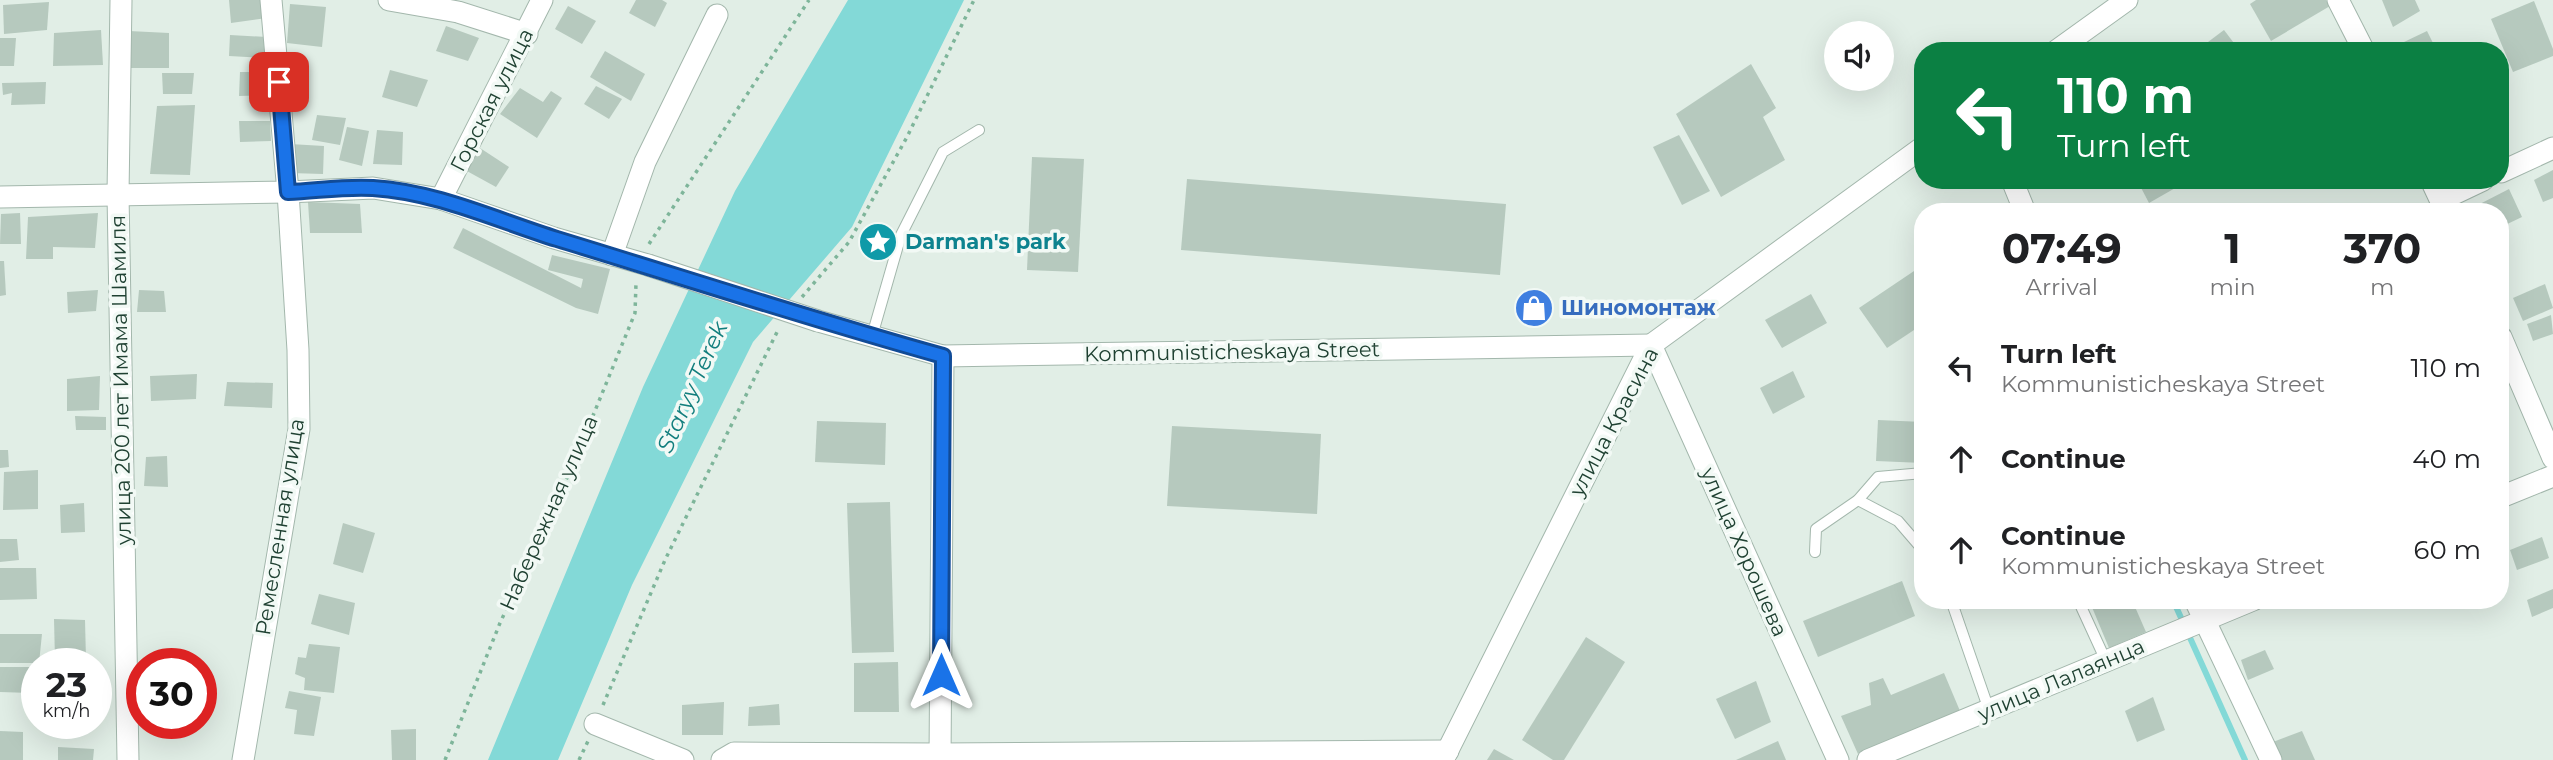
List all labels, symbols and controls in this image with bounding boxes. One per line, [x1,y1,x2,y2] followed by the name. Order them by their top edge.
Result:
[1824,21,1894,91] map controls
[1824,21,1894,91] button: sound
[445,24,538,175] street label: Горская улица
[249,52,309,112] pin
[260,63,298,101] icon: arrive
[2057,66,2194,125] text: 110 m
[1942,70,2033,161] icon: left
[2057,126,2191,165] text: Turn left
[105,215,136,546] street label: улица 200 лет Имама Шамиля
[857,221,899,263] place icon: Darman's park
[2002,222,2122,274] text: 07:49
[2224,222,2241,274] text: 1
[2343,222,2421,274] text: 370
[905,229,1066,254] place label: Darman's park
[2025,273,2098,301] text: Arrival
[2209,273,2256,301] text: min
[2370,273,2394,301] text: m
[1513,287,1555,329] shop icon: Шиномонтаж
[1561,295,1717,320] place label: Шиномонтаж
[651,316,734,457] water label: Staryy Terek
[1084,336,1380,367] street label: Kommunisticheskaya Street
[2001,338,2117,370] text: Turn left
[1563,343,1663,501] street label: улица Красина
[1942,349,1980,387] icon: left
[2411,352,2481,384] text: 110 m
[2001,370,2325,398] text: Kommunisticheskaya Street
[494,411,603,614] street label: Набережная улица
[250,417,309,637] street label: Ремесленная улица
[1942,440,1980,478] icon: ahead
[2001,443,2126,475] text: Continue
[2412,443,2481,475] text: 40 m
[1695,462,1793,640] street label: улица Хорошева
[2001,520,2126,552] text: Continue
[1942,531,1980,569] icon: ahead
[2414,534,2481,566] text: 60 m
[2001,552,2325,580] text: Kommunisticheskaya Street
[1973,633,2148,726] street label: улица Лалаянца
[904,638,978,712] position arrow
[126,648,217,739] speed limit sign: 30
[46,663,87,706] text: 23
[42,700,91,722] text: km/h

